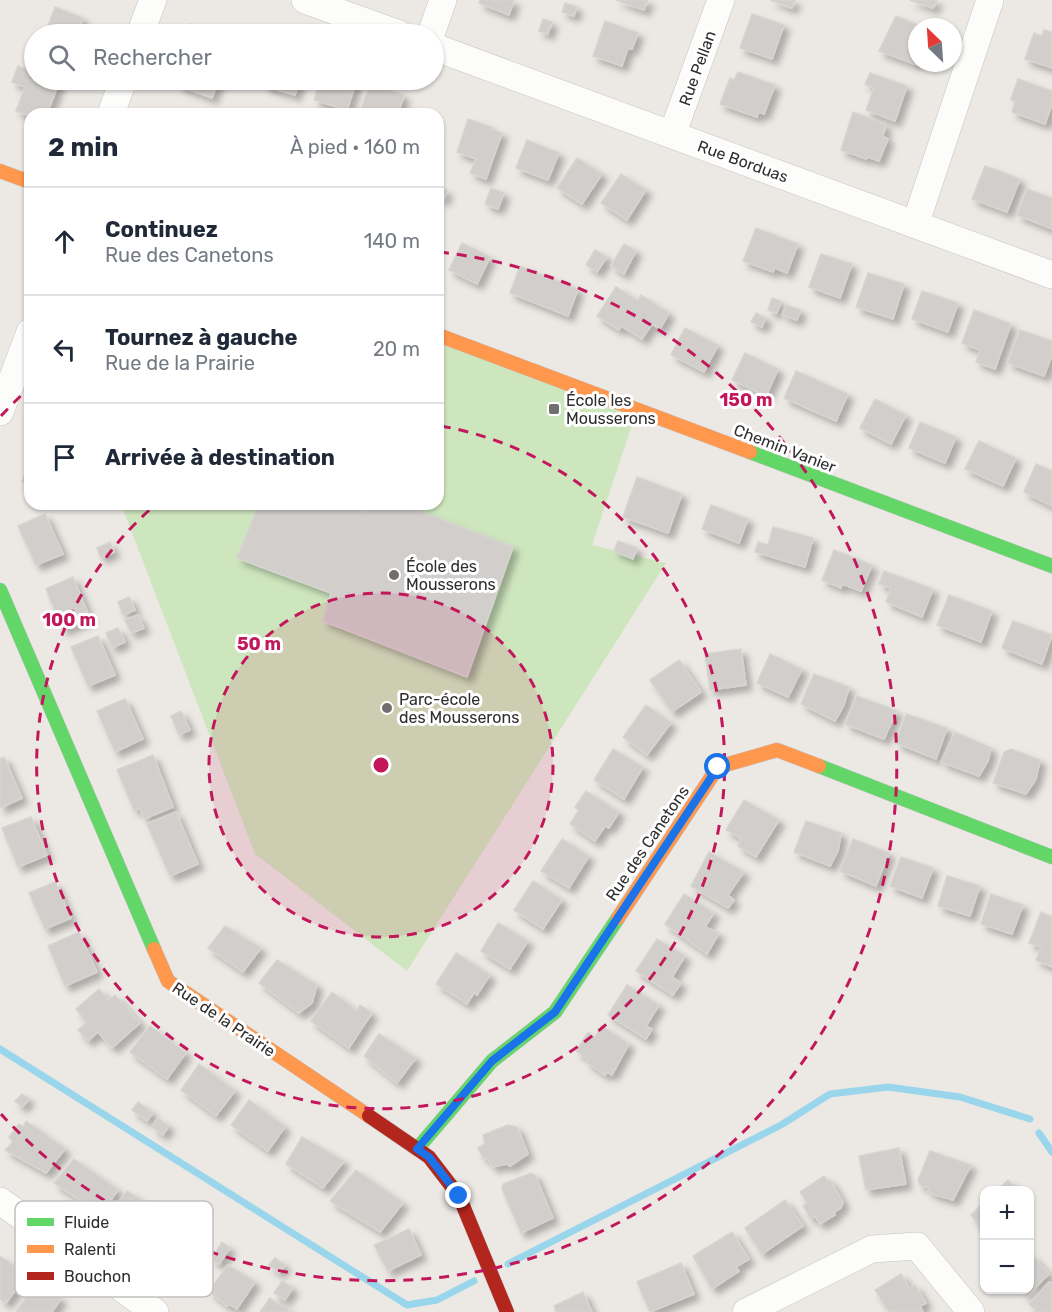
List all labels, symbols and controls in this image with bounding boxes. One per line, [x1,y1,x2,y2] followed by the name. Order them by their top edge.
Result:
[908,18,962,72] north arrow
[24,24,444,90] search box
[675,28,720,108] street label: Rue Pellan
[45,41,78,74] icon: search
[93,44,212,71] text: Rechercher
[48,132,118,163] text: 2 min
[290,135,420,159] text: À pied · 160 m
[695,136,791,187] street label: Rue Borduas
[105,216,218,243] text: Continuez
[48,225,81,258] icon: ahead
[364,229,420,253] text: 140 m
[105,243,274,267] text: Rue des Canetons
[105,324,298,351] text: Tournez à gauche
[48,333,81,366] icon: left
[373,337,420,361] text: 20 m
[105,351,255,375] text: Rue de la Prairie
[719,389,773,411] text: 150 m
[566,391,656,428] place label: École les Mousserons
[547,402,561,416] marker: École les Mousserons
[731,420,838,477] street label: Chemin Vanier
[48,441,81,474] icon: arrive
[105,444,335,471] text: Arrivée à destination
[406,557,496,594] place label: École des Mousserons
[387,568,401,582] marker: École des Mousserons
[42,609,96,631] text: 100 m
[237,633,281,655] text: 50 m
[399,690,519,727] place label: Parc-école des Mousserons
[380,701,394,715] marker: Parc-école des Mousserons
[704,753,730,779] route start
[371,755,391,775] centre of rings
[602,782,693,905] street label: Rue des Canetons
[169,978,279,1061] street label: Rue de la Prairie
[445,1182,471,1208] route end
[980,1186,1034,1294] map controls
[980,1186,1034,1240] button: +
[15,1201,213,1297] legend
[64,1213,109,1232] text: Fluide
[64,1240,116,1259] text: Ralenti
[980,1240,1034,1294] button: −
[64,1267,131,1286] text: Bouchon

